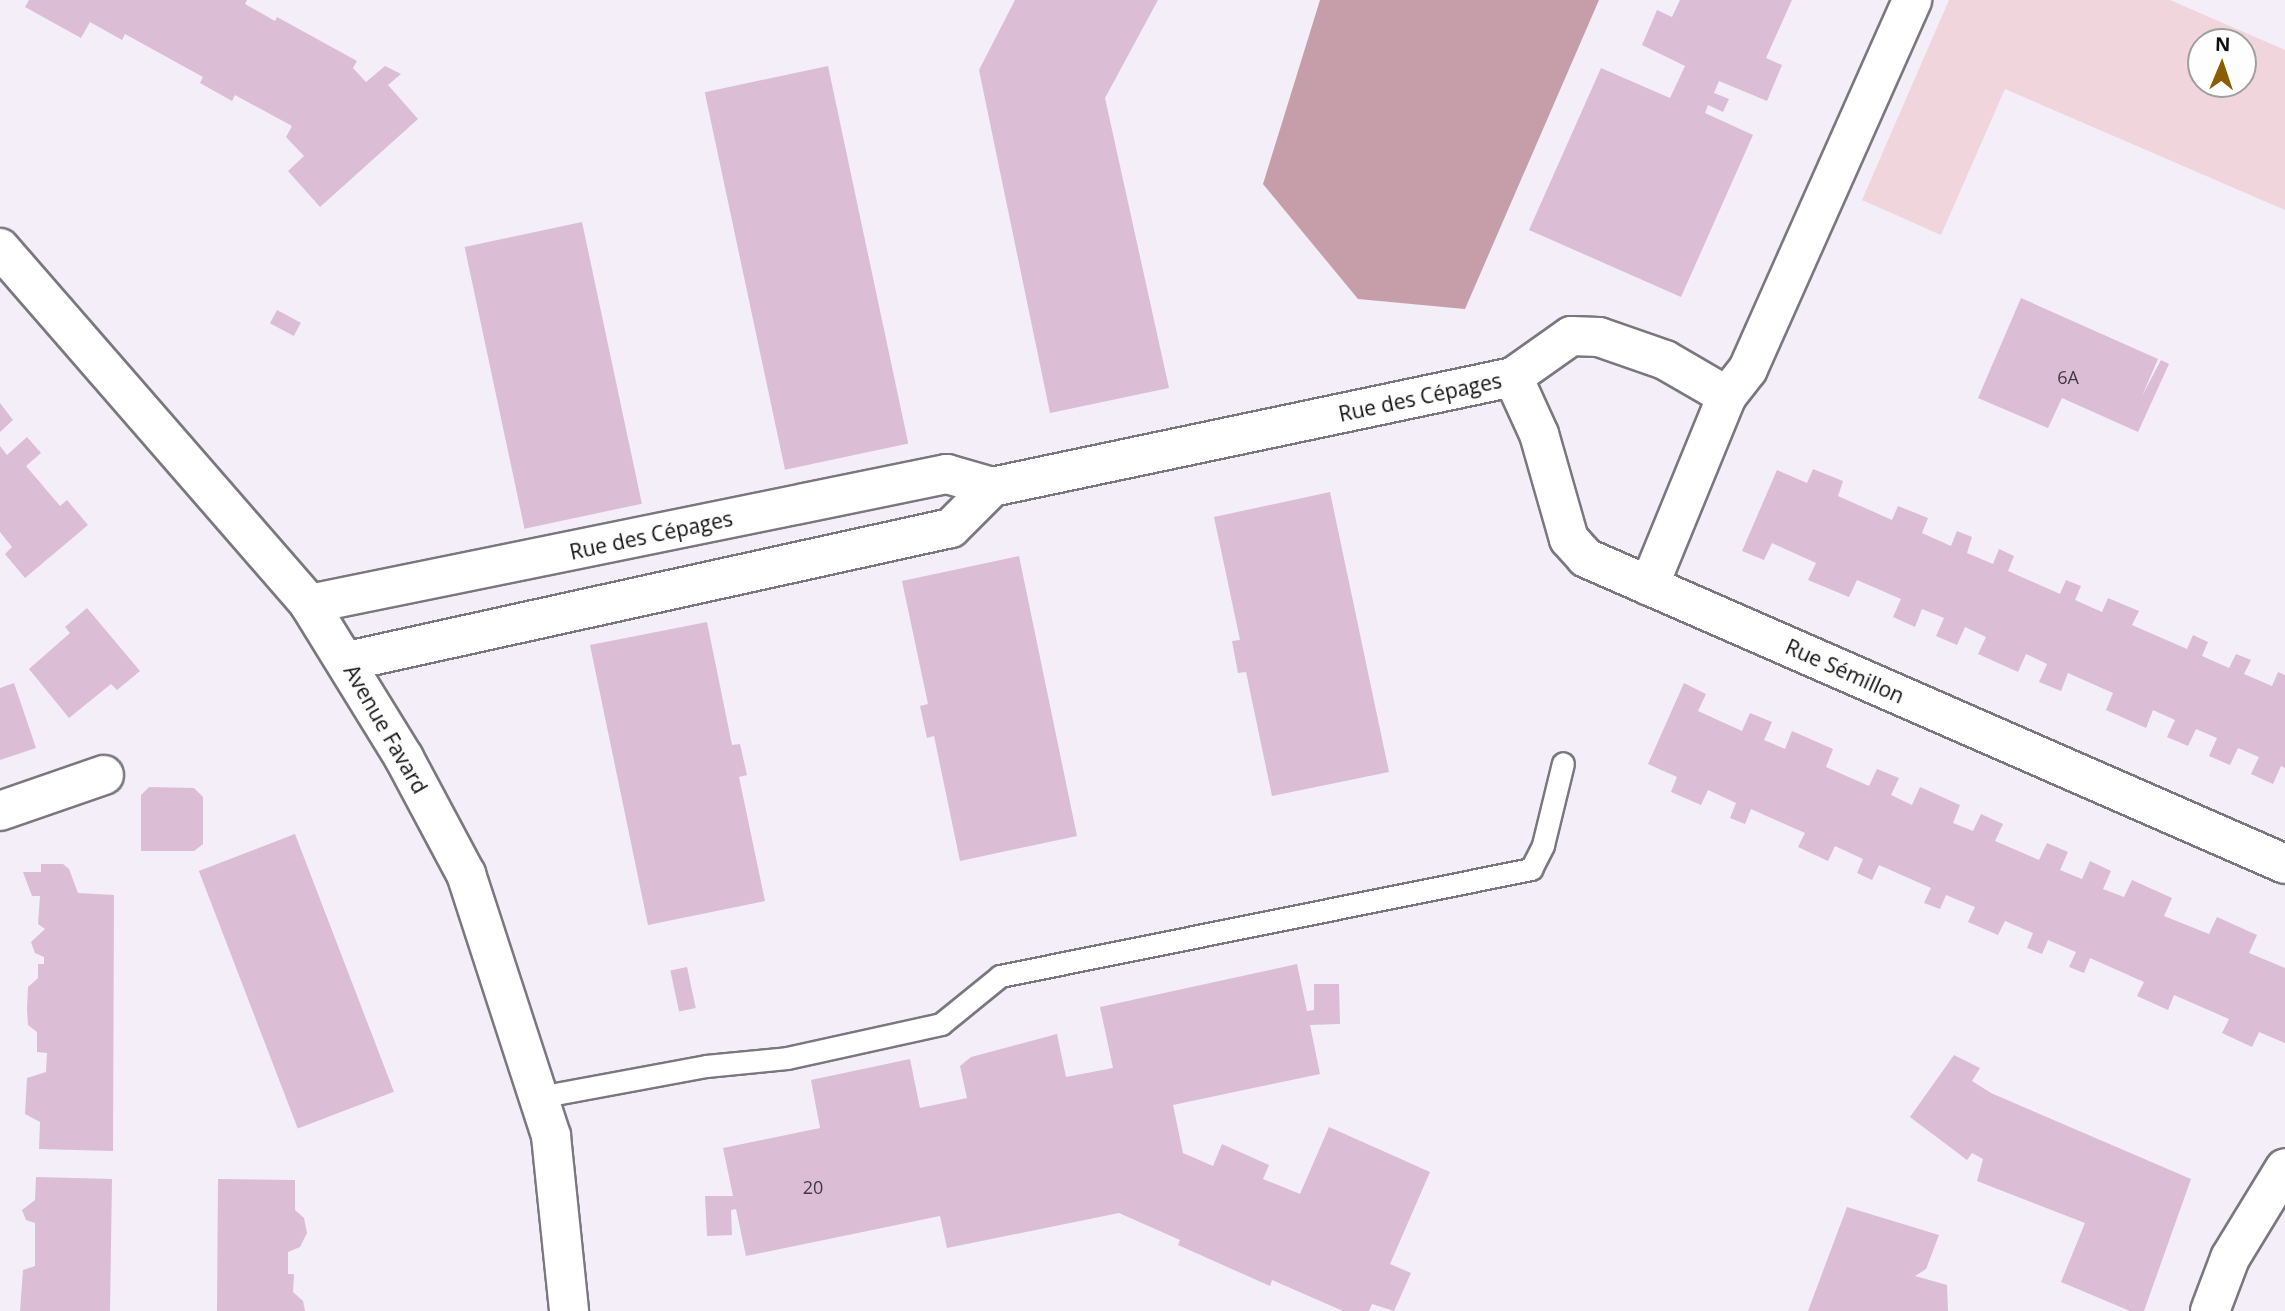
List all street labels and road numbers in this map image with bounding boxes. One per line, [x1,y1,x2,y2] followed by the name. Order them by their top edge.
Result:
[1336,367,1504,427] street label: Rue des Cépages
[567,505,735,565] street label: Rue des Cépages
[1782,634,1908,708] street label: Rue Sémillon
[339,660,433,798] street label: Avenue Favard

